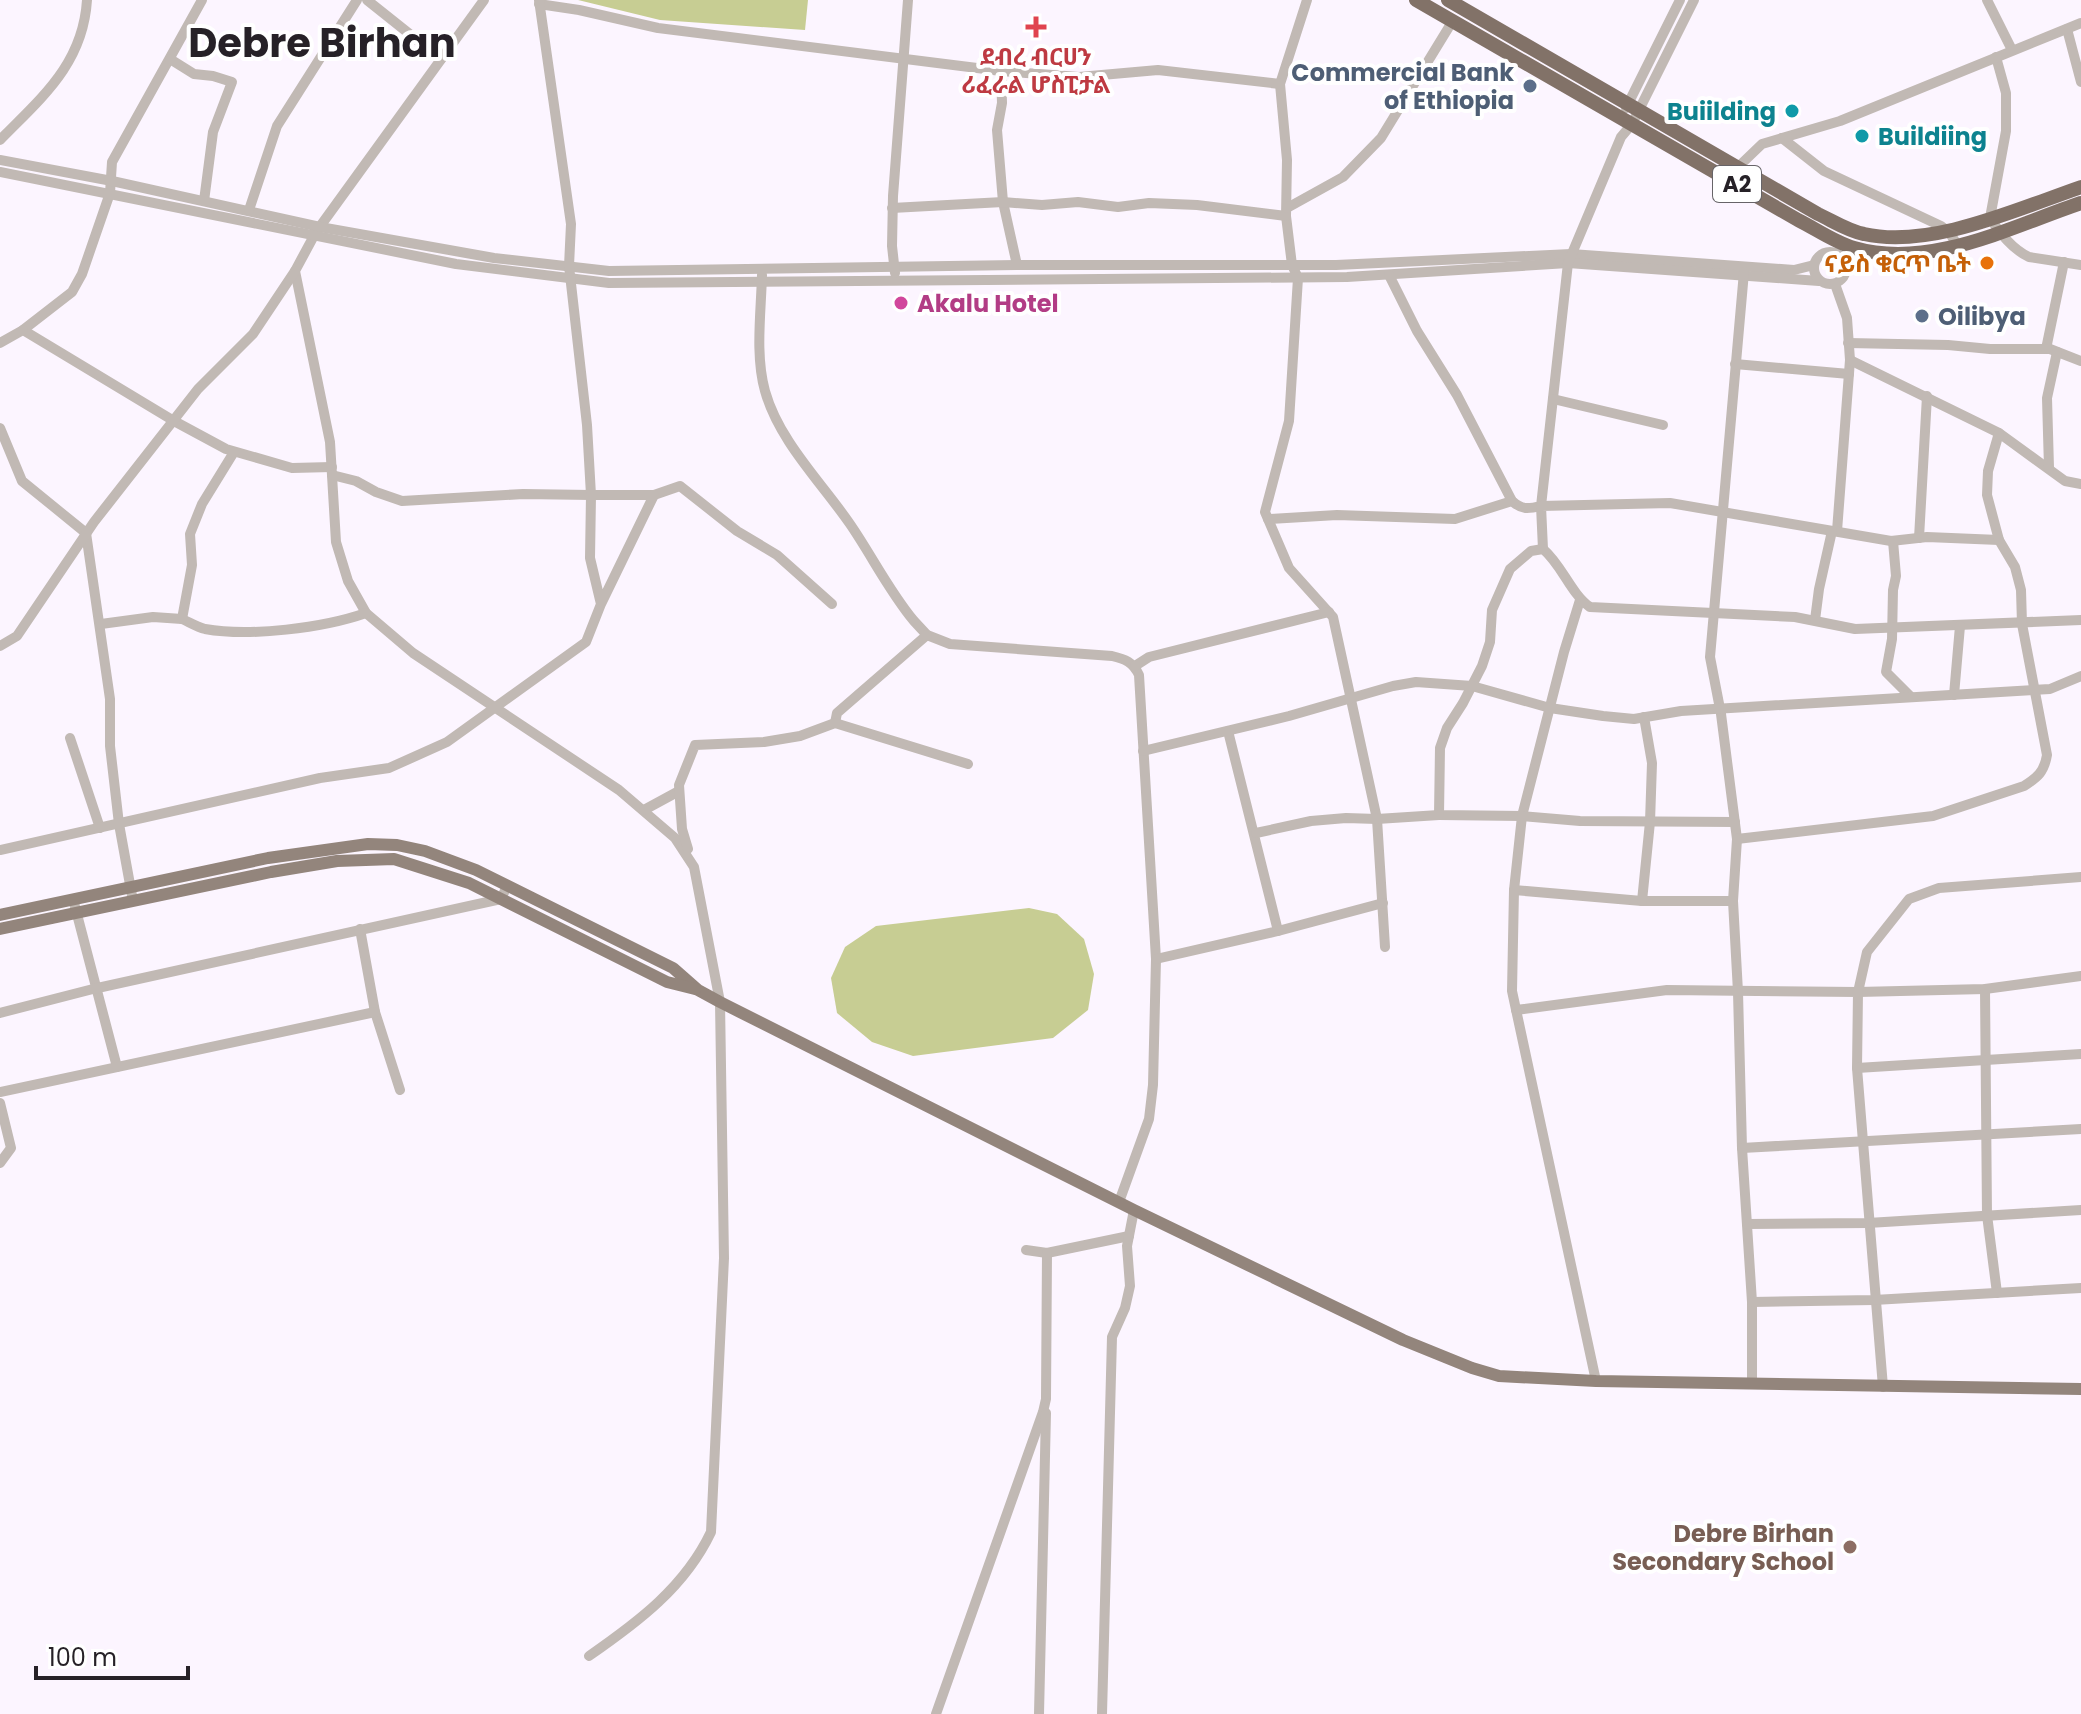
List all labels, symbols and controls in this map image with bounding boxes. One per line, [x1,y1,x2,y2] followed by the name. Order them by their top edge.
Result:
[188,15,456,71] district label: Debre Birhan
[1025,16,1047,38] marker: ደብረ ብርሀን ሪፈራል ሆስፒታል
[961,40,1111,101] place label: ደብረ ብርሀን ሪፈራል ሆስፒታል
[1291,56,1514,117] place label: Commercial Bank of Ethiopia
[1521,77,1539,95] marker: Commercial Bank of Ethiopia
[1667,95,1776,128] place label: Buiilding
[1783,102,1801,120] marker: Buiilding
[1878,120,1987,153] place label: Buildiing
[1853,127,1871,145] marker: Buildiing
[1713,166,1761,202] road number: A2
[1824,247,1971,280] place label: ናይስ ቁርጥ ቤት
[1978,254,1996,272] marker: ናይስ ቁርጥ ቤት
[917,287,1059,320] place label: Akalu Hotel
[892,294,910,312] marker: Akalu Hotel
[1938,300,2026,333] place label: Oilibya
[1913,307,1931,325] marker: Oilibya
[1612,1517,1834,1578] place label: Debre Birhan Secondary School
[1841,1538,1859,1556] marker: Debre Birhan Secondary School
[36,1630,188,1680] scale bar
[48,1641,117,1674] text: 100 m

